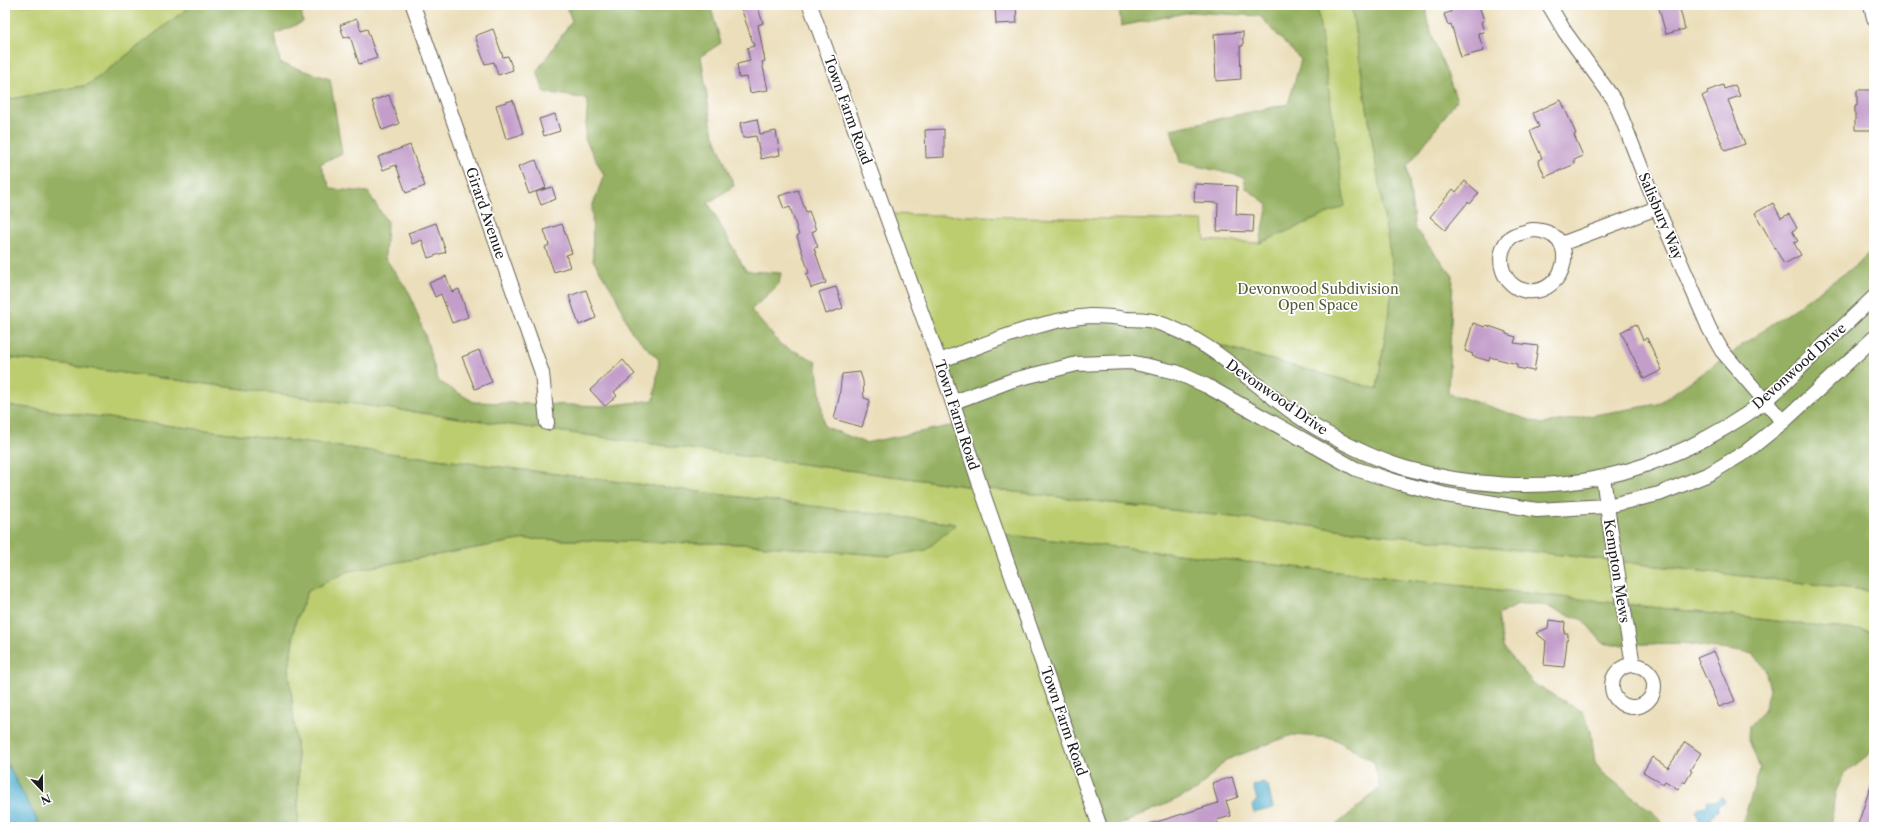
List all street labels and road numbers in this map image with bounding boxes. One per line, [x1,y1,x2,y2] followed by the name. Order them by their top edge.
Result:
[820,53,876,167] street label: Town Farm Road
[462,165,510,261] street label: Girard Avenue
[1635,170,1687,262] street label: Salisbury Way
[1748,319,1850,413] street label: Devonwood Drive
[1223,355,1331,439] street label: Devonwood Drive
[931,358,983,473] street label: Town Farm Road
[1600,518,1634,624] street label: Kempton Mews
[1037,664,1091,779] street label: Town Farm Road

